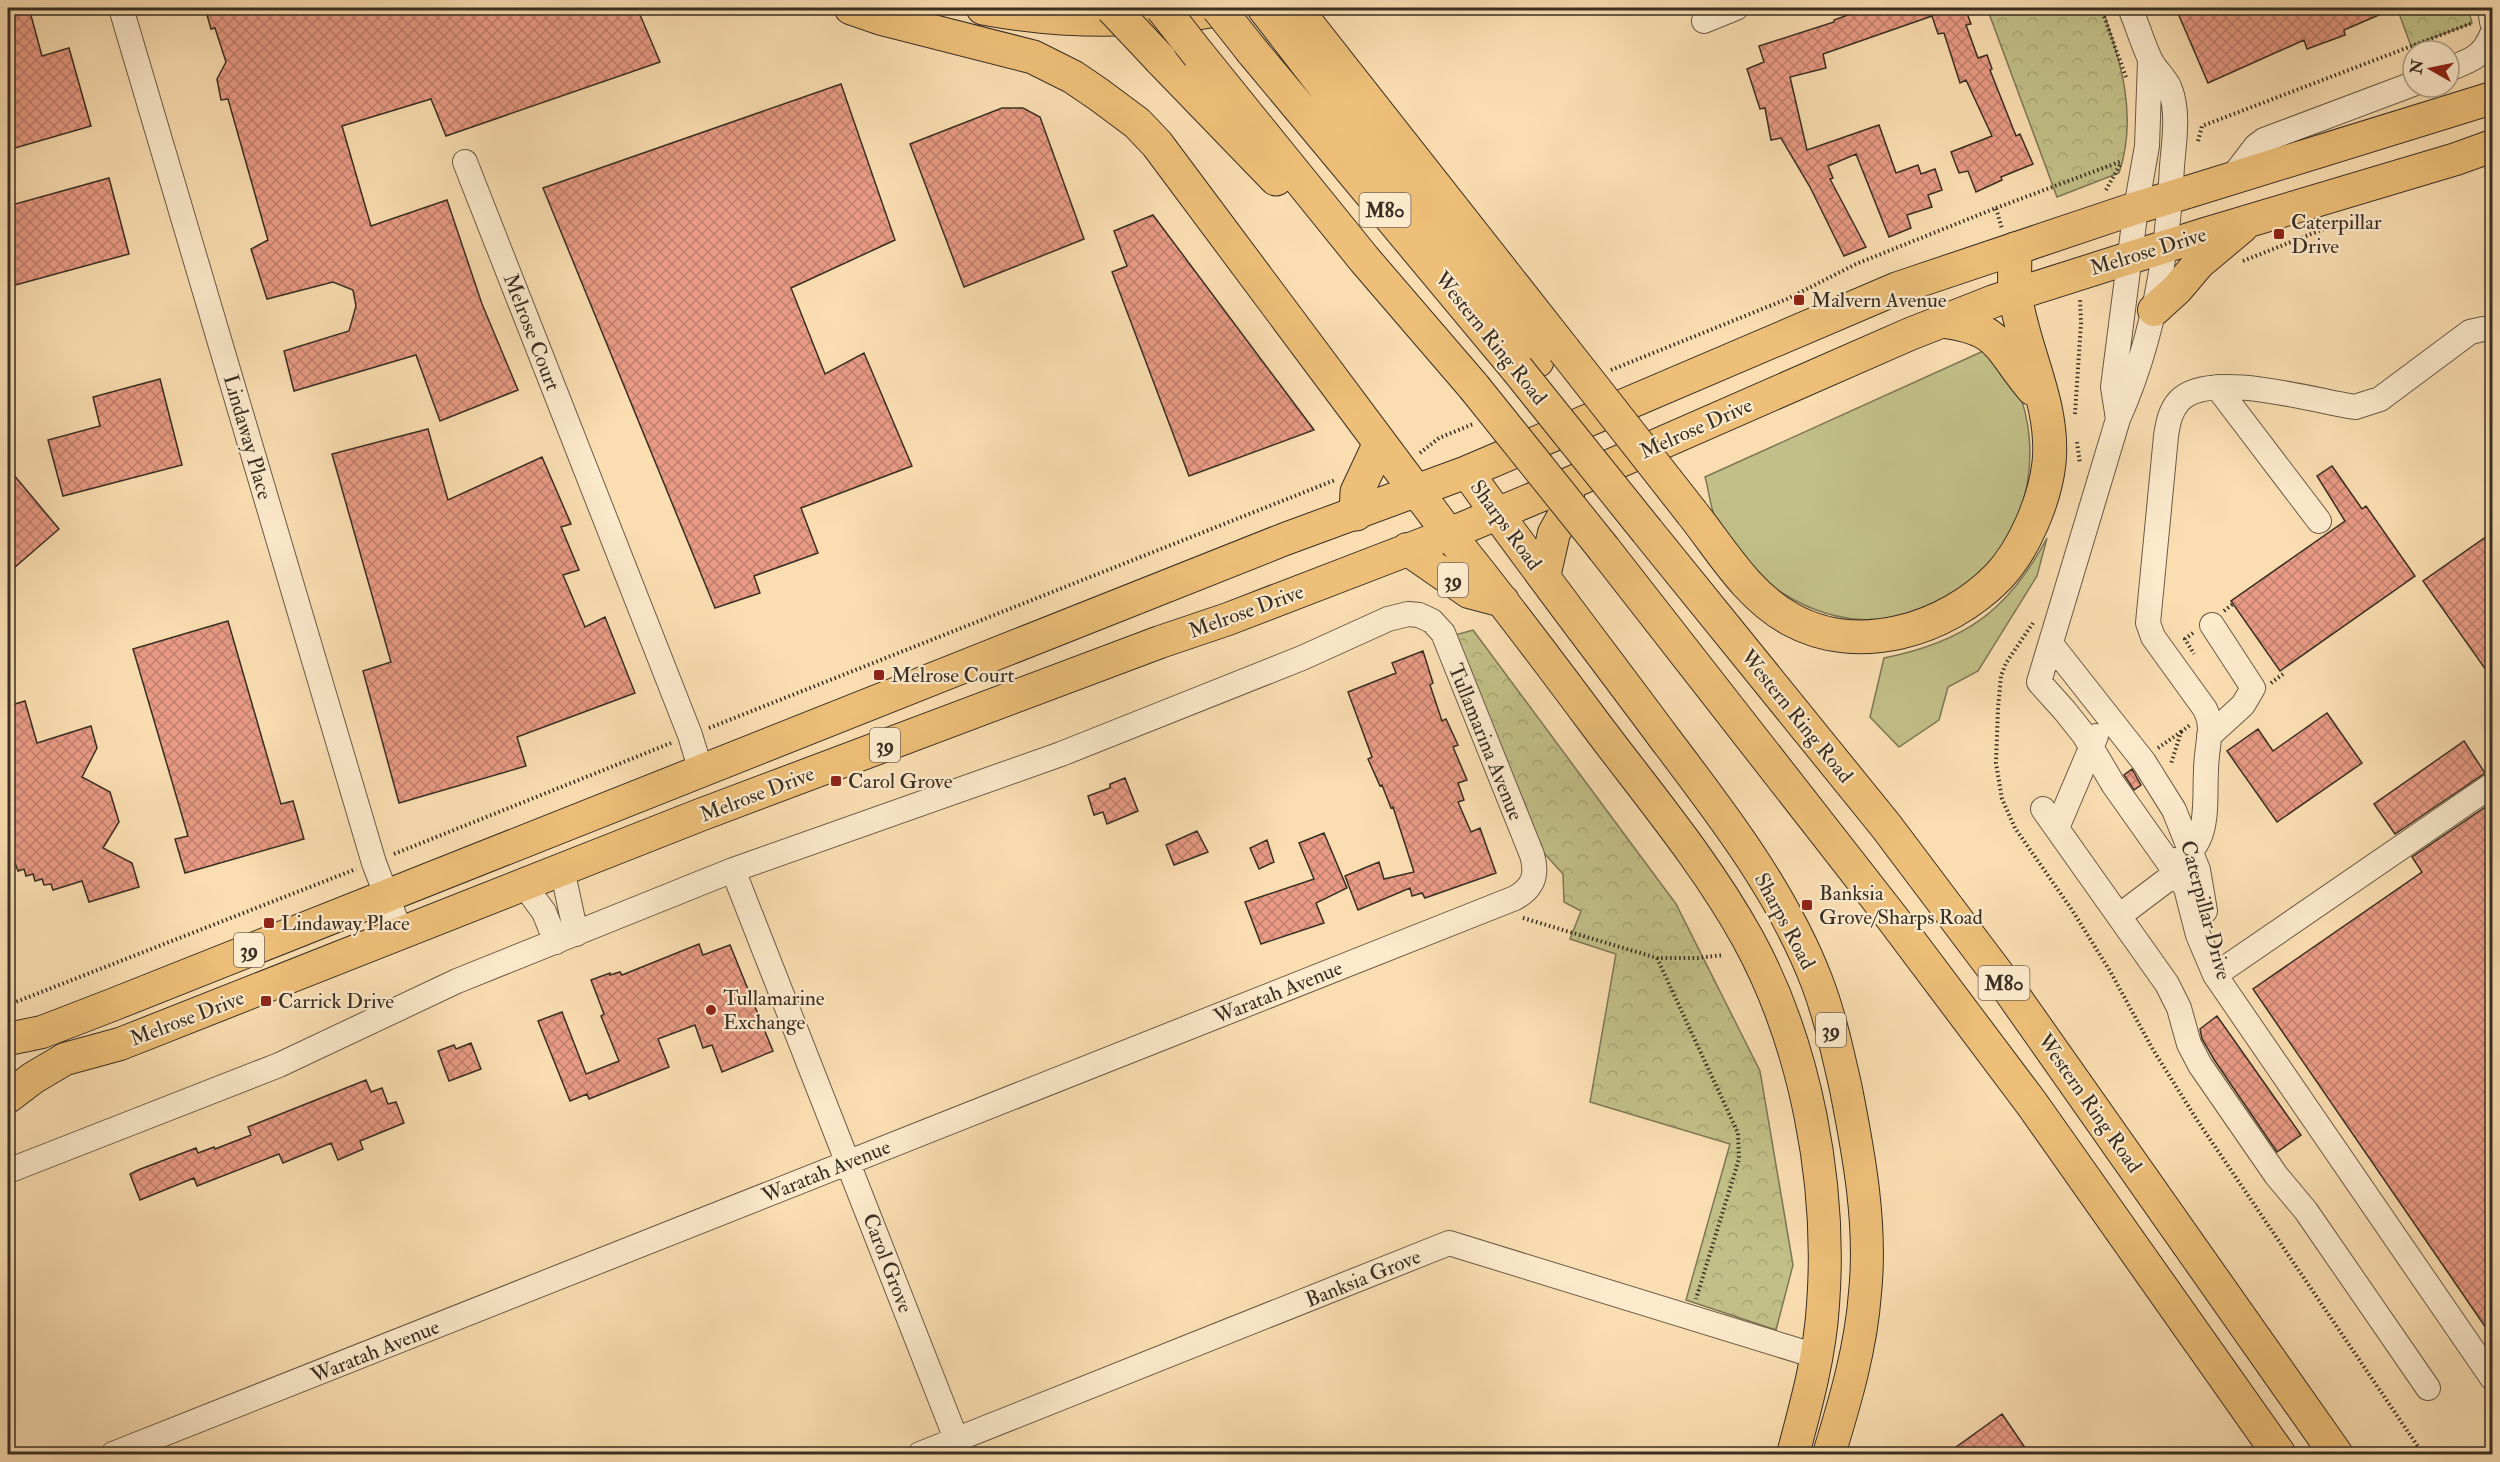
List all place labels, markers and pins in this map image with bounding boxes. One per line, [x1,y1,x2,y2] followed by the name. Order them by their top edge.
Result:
[2291,209,2382,260] place label: Caterpillar Drive
[2272,227,2286,241] marker: Caterpillar Drive
[1811,287,1947,314] place label: Malvern Avenue
[1792,293,1806,307] marker: Malvern Avenue
[891,662,1015,689] place label: Melrose Court
[872,668,886,682] marker: Melrose Court
[848,768,953,795] place label: Carol Grove
[829,774,843,788] marker: Carol Grove
[1819,880,1983,931] place label: Banksia Grove/Sharps Road
[1800,898,1814,912] marker: Banksia Grove/Sharps Road
[281,910,410,937] place label: Lindaway Place
[262,916,276,930] marker: Lindaway Place
[723,985,825,1036] place label: Tullamarine Exchange
[278,988,394,1015] place label: Carrick Drive
[259,994,273,1008] marker: Carrick Drive
[704,1003,718,1017] marker: Tullamarine Exchange

